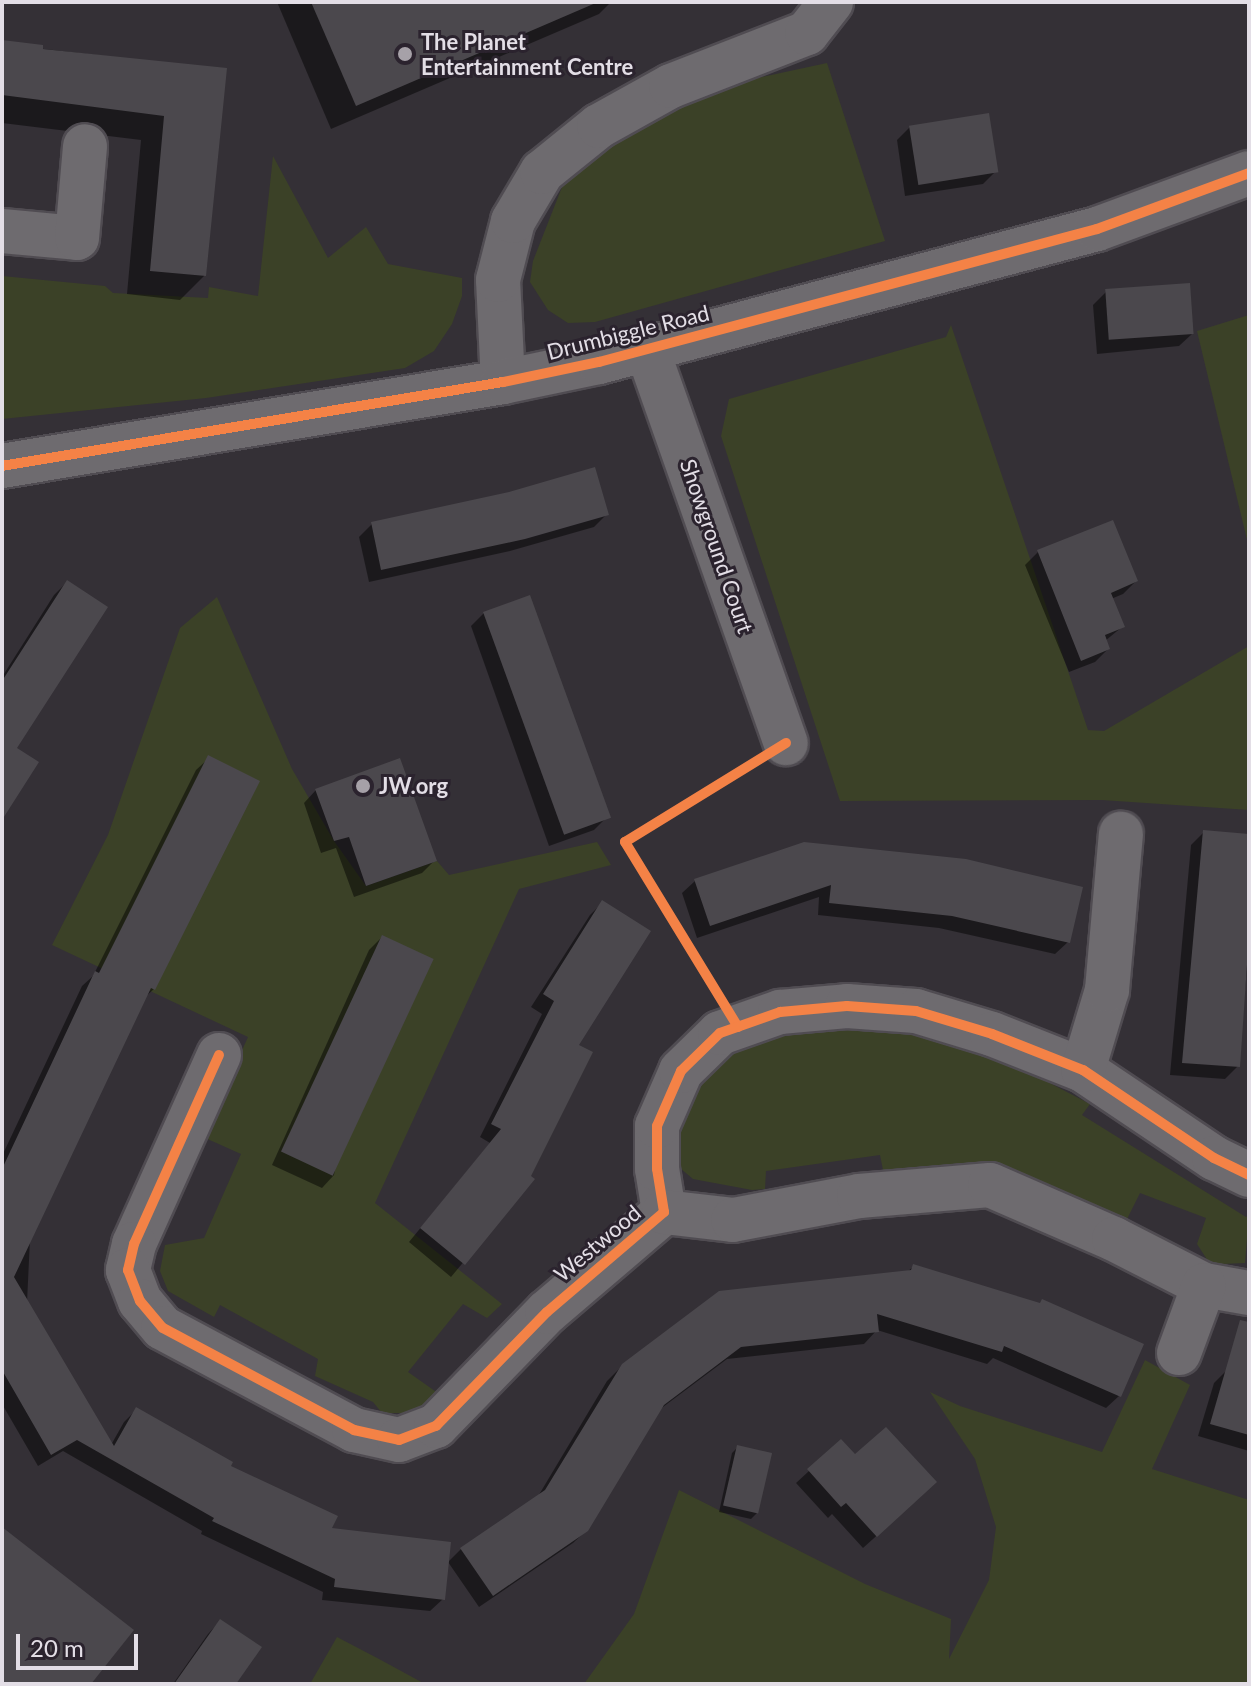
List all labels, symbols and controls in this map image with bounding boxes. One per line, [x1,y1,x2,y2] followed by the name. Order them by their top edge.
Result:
[421,28,633,80] place label: The Planet Entertainment Centre
[396,45,414,63] marker: The Planet Entertainment Centre
[544,299,712,365] street label: Drumbiggle Road
[675,455,759,637] street label: Showground Court
[379,773,448,799] place label: JW.org
[354,777,372,795] marker: JW.org
[548,1199,646,1287] street label: Westwood
[20,1618,142,1668] scale bar
[30,1633,84,1662] text: 20 m

